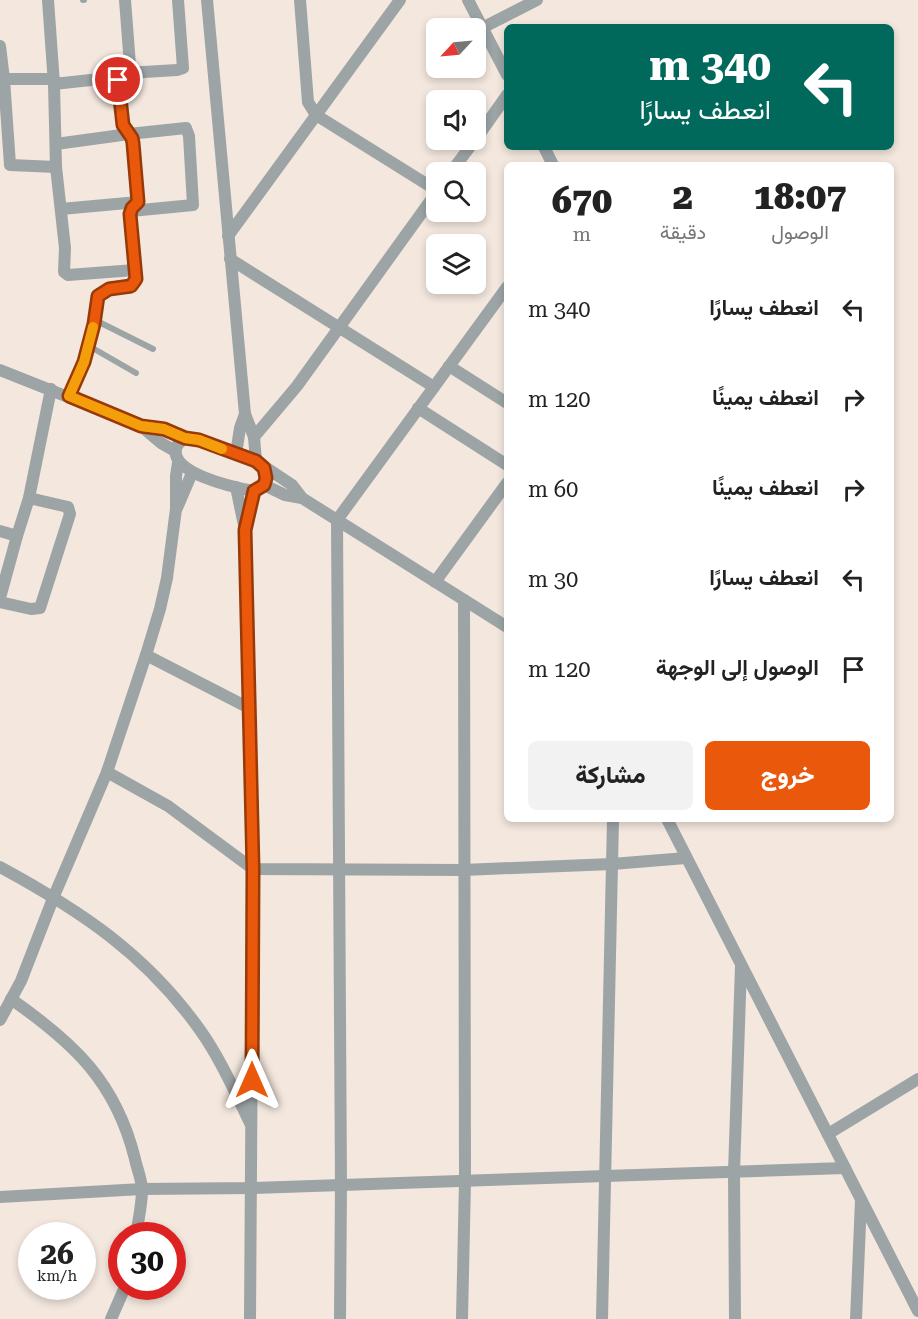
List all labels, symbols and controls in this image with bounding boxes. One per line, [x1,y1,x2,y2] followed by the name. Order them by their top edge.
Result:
[426,18,486,78] north arrow
[426,18,486,294] map controls
[649,41,771,90] text: 340 m
[792,48,870,126] icon: left
[92,54,143,105] pin
[101,63,134,96] icon: arrive
[426,90,486,150] button: sound
[640,94,771,126] text: انعطف يسارًا
[426,162,486,222] button: search
[673,176,693,218] text: 2
[754,176,846,218] text: 18:07
[552,180,612,222] text: 670
[660,220,706,244] text: دقيقة
[771,220,829,244] text: الوصول
[573,222,591,246] text: m
[426,234,486,294] button: layers
[837,293,870,326] icon: left
[709,295,819,320] text: انعطف يسارًا
[528,297,591,322] text: 340 m
[837,383,870,416] icon: right
[712,385,819,410] text: انعطف يمينًا
[528,387,591,412] text: 120 m
[837,473,870,506] icon: right
[712,475,819,500] text: انعطف يمينًا
[528,477,578,502] text: 60 m
[837,563,870,596] icon: left
[709,565,819,590] text: انعطف يسارًا
[528,567,578,592] text: 30 m
[837,653,870,686] icon: arrive
[656,655,819,680] text: الوصول إلى الوجهة
[528,657,591,682] text: 120 m
[528,741,693,810] button: مشاركة
[705,741,870,810] button: خروج
[220,1048,284,1112] position arrow
[108,1222,186,1300] speed limit sign: 30
[40,1236,74,1271] text: 26
[37,1267,77,1285] text: km/h

